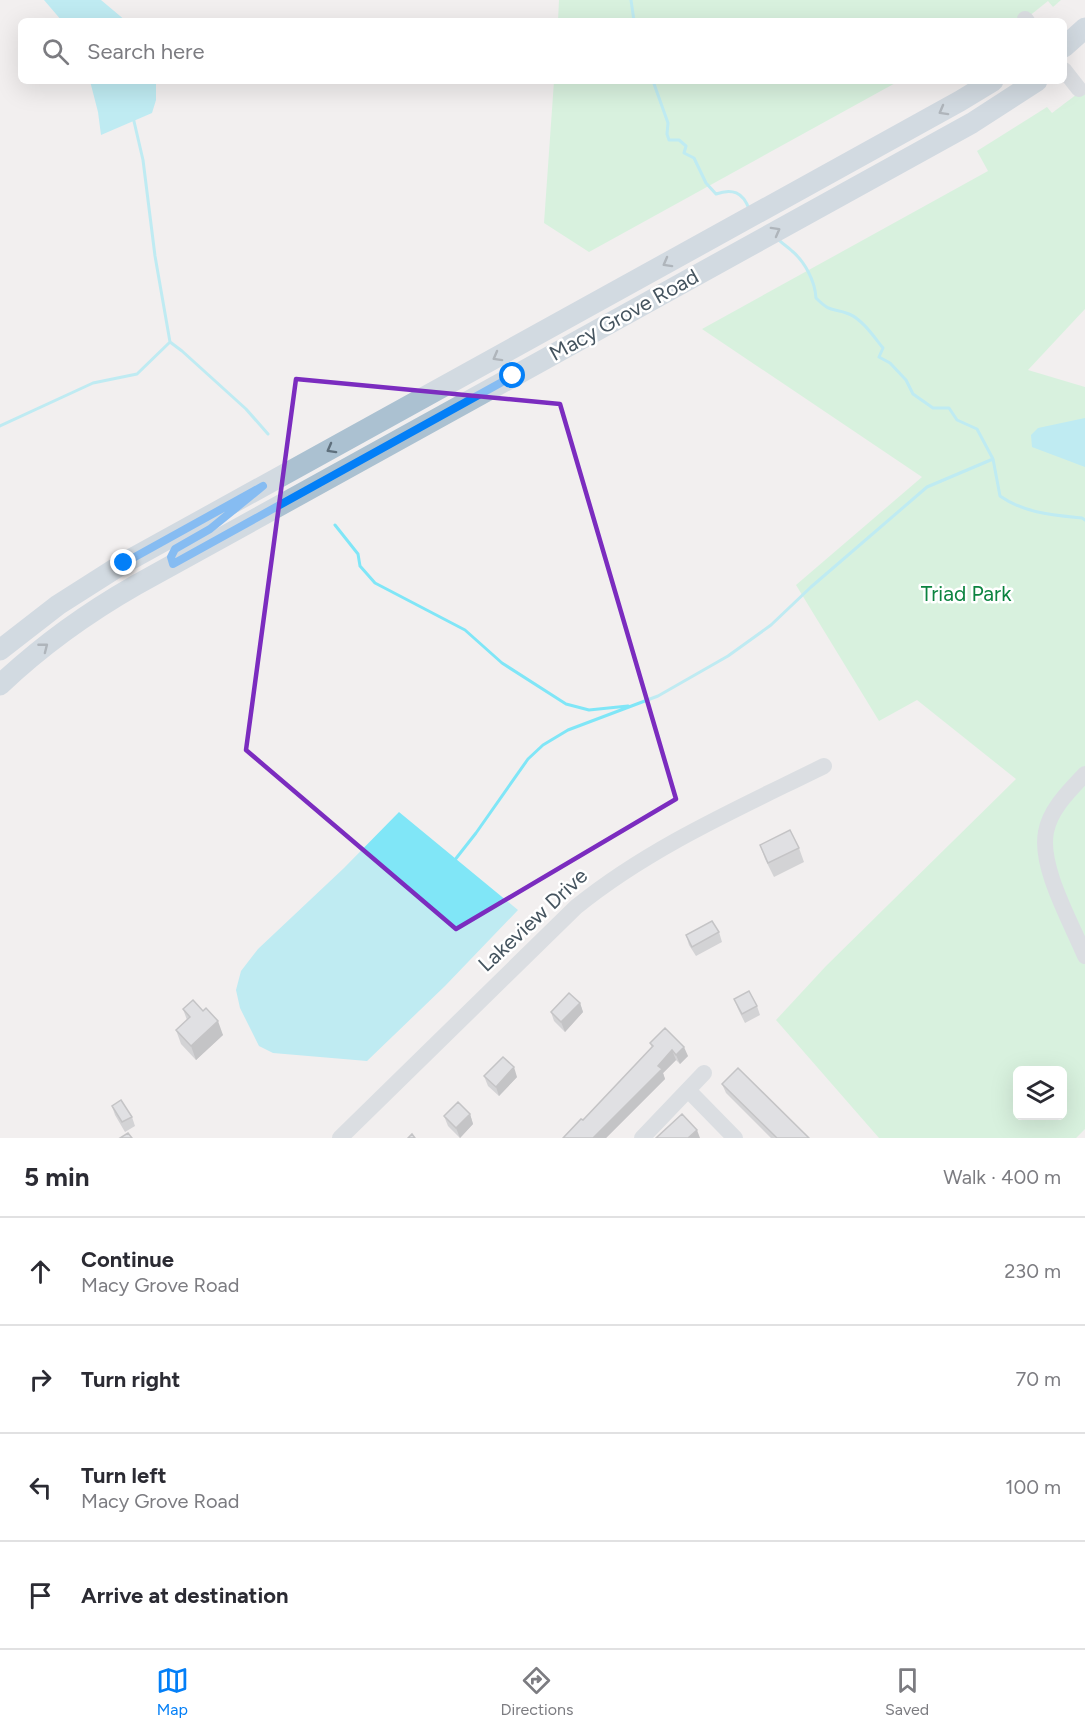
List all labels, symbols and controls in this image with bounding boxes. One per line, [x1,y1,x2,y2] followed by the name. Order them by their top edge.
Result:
[18,18,1067,84] search box
[39,35,72,68] icon: search
[87,38,205,65] text: Search here
[939,104,949,115] one-way arrow
[770,227,780,238] one-way arrow
[663,256,673,267] one-way arrow
[545,263,703,366] street label: Macy Grove Road
[492,350,503,361] one-way arrow
[499,362,525,388] route start
[326,442,337,453] one-way arrow
[110,549,136,575] route end
[921,581,1012,606] park label: Triad Park
[37,643,48,654] one-way arrow
[473,863,592,977] street label: Lakeview Drive
[1013,1066,1067,1120] map controls
[1013,1066,1067,1120] button: layers
[24,1161,90,1193] text: 5 min
[943,1165,1061,1189] text: Walk · 400 m
[81,1246,174,1273] text: Continue
[24,1255,57,1288] icon: ahead
[1004,1259,1061,1283] text: 230 m
[81,1273,240,1297] text: Macy Grove Road
[24,1363,57,1396] icon: right
[81,1366,180,1393] text: Turn right
[1015,1367,1061,1391] text: 70 m
[81,1462,167,1489] text: Turn left
[24,1471,57,1504] icon: left
[1005,1475,1061,1499] text: 100 m
[81,1489,240,1513] text: Macy Grove Road
[24,1579,57,1612] icon: arrive
[81,1582,289,1609] text: Arrive at destination
[156,1664,189,1719] tab: Map
[500,1664,573,1719] tab: Directions
[885,1664,929,1719] tab: Saved

